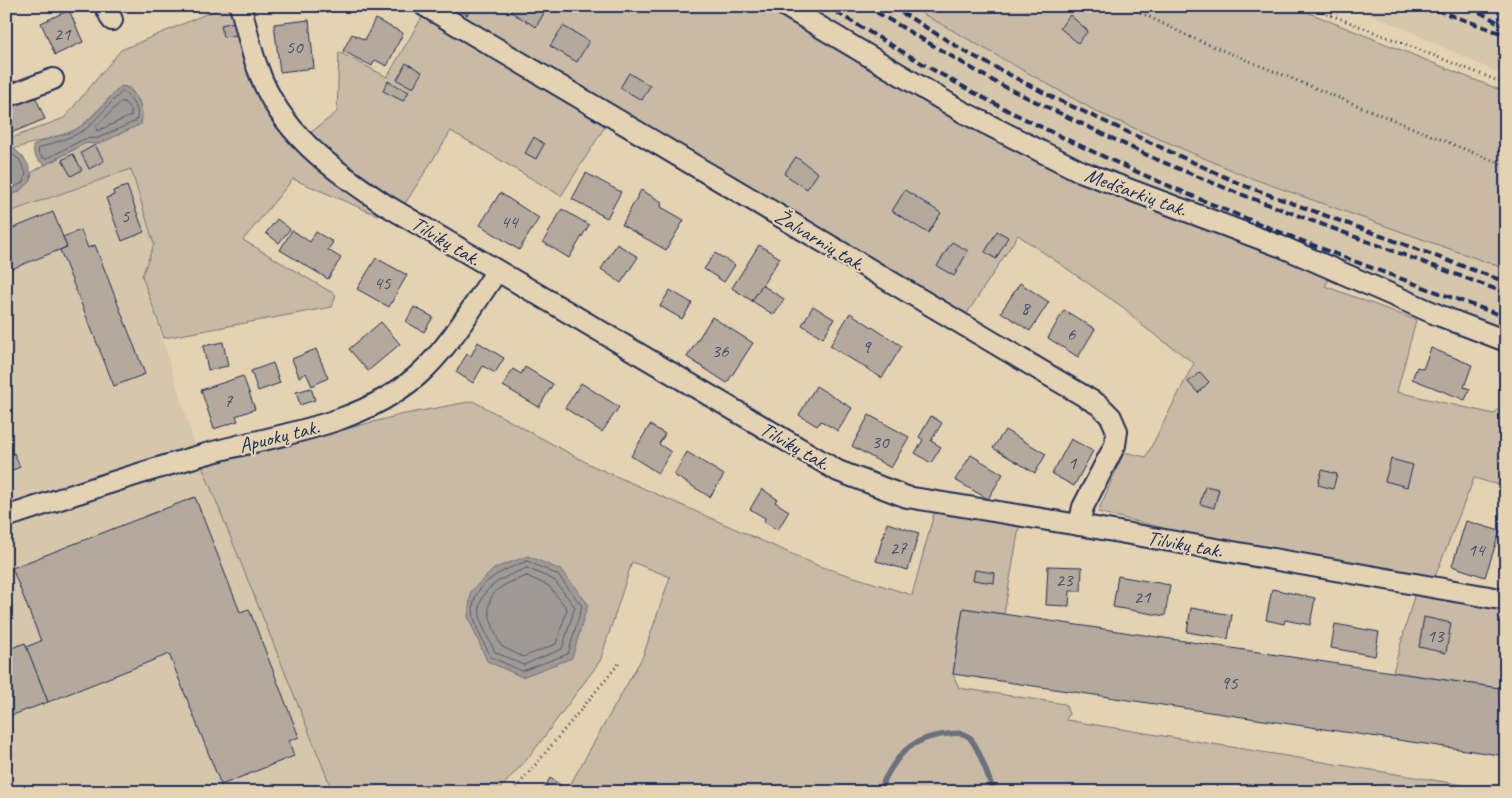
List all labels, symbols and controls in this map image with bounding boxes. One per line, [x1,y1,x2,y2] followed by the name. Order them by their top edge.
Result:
[53,22,72,46] house number: 21
[285,35,304,59] house number: 50
[1082,162,1191,223] street label: Medšarkių tak.
[770,203,871,278] street label: Žalvarnių tak.
[121,204,131,228] house number: 5
[407,210,486,272] street label: Tilvikų tak.
[500,210,520,234] house number: 44
[373,271,392,295] house number: 45
[1021,296,1032,320] house number: 8
[1067,322,1077,346] house number: 6
[862,335,872,359] house number: 9
[711,339,730,363] house number: 36
[224,389,234,413] house number: 7
[236,413,323,459] street label: Apuokų tak.
[755,416,835,477] street label: Tilvikų tak.
[871,430,890,454] house number: 30
[1068,451,1078,475] house number: 1
[1145,525,1226,564] street label: Tilvikų tak.
[889,536,908,560] house number: 27
[1467,538,1487,562] house number: 14
[1055,568,1074,592] house number: 23
[1133,585,1152,609] house number: 21
[1426,624,1445,648] house number: 13
[1220,671,1239,695] house number: 95

